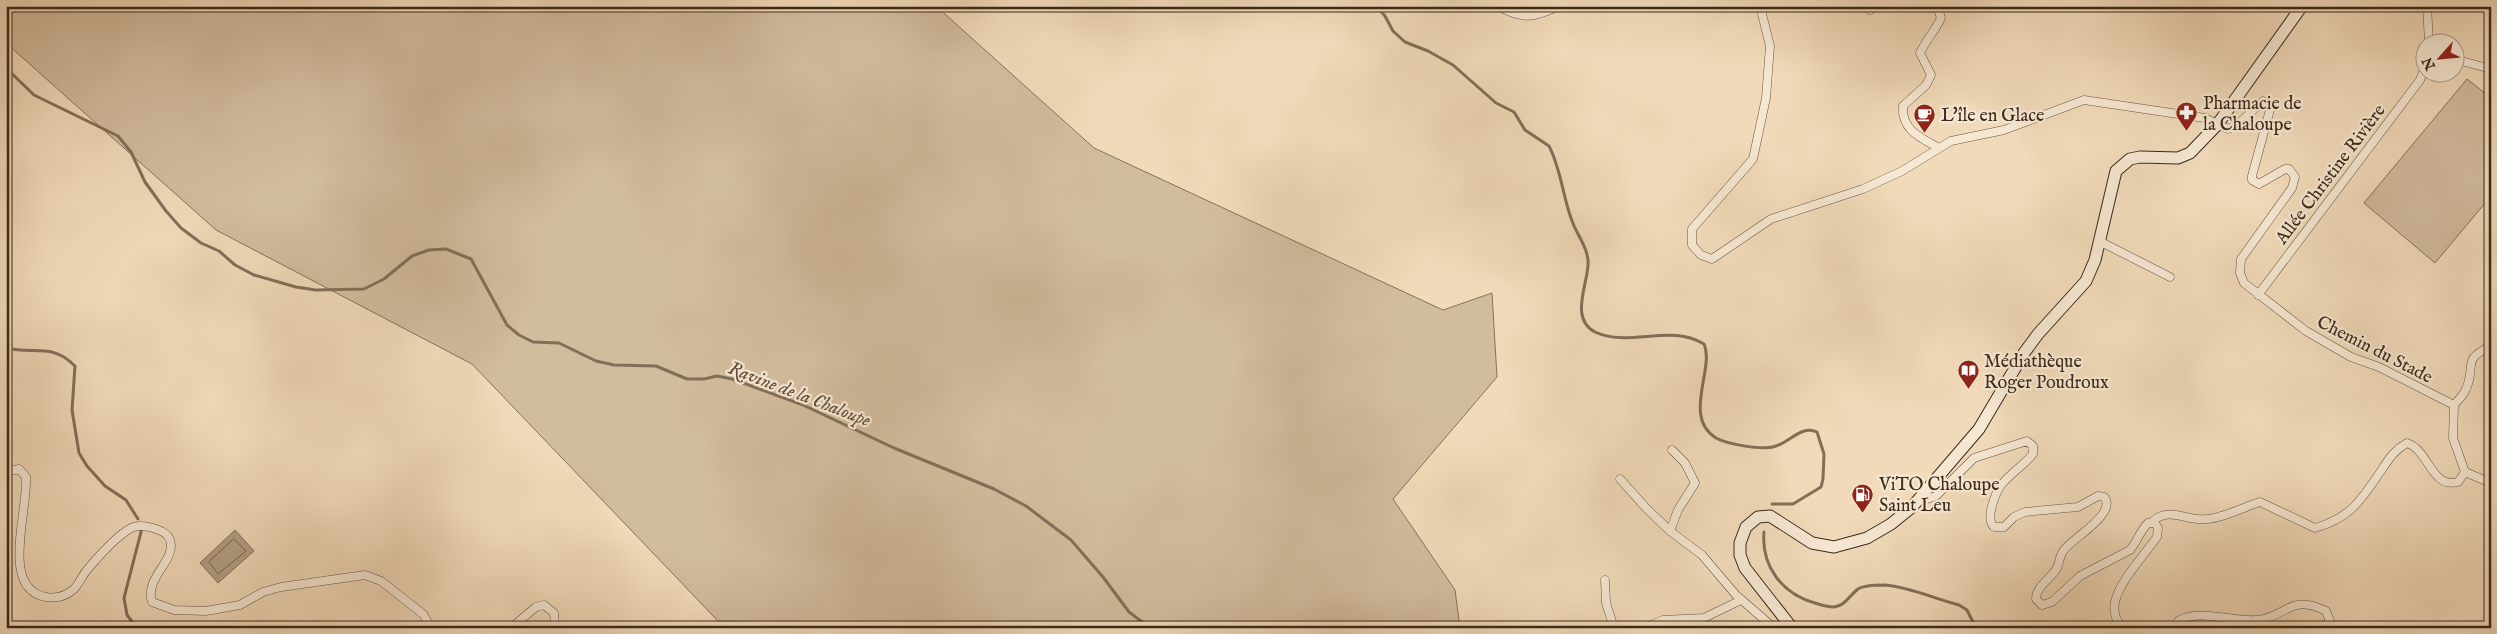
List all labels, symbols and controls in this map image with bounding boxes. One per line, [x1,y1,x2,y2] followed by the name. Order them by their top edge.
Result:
[2414,32,2464,82] north arrow
[2419,54,2441,74] text: N
[2203,93,2302,137] place label: Pharmacie de la Chaloupe
[2270,100,2391,250] street label: Allée Christine Rivière
[2175,101,2199,132] pharmacy icon: Pharmacie de la Chaloupe
[1913,103,1937,134] cafe icon: L'île en Glace
[1941,105,2044,128] place label: L'île en Glace
[2313,311,2436,389] street label: Chemin du Stade
[1984,351,2109,395] place label: Médiathèque Roger Poudroux
[725,357,874,433] water label: Ravine de la Chaloupe
[1956,359,1980,390] library icon: Médiathèque Roger Poudroux
[1878,474,2000,518] place label: ViTO Chaloupe Saint Leu
[1851,482,1875,513] fuel station icon: ViTO Chaloupe Saint Leu

